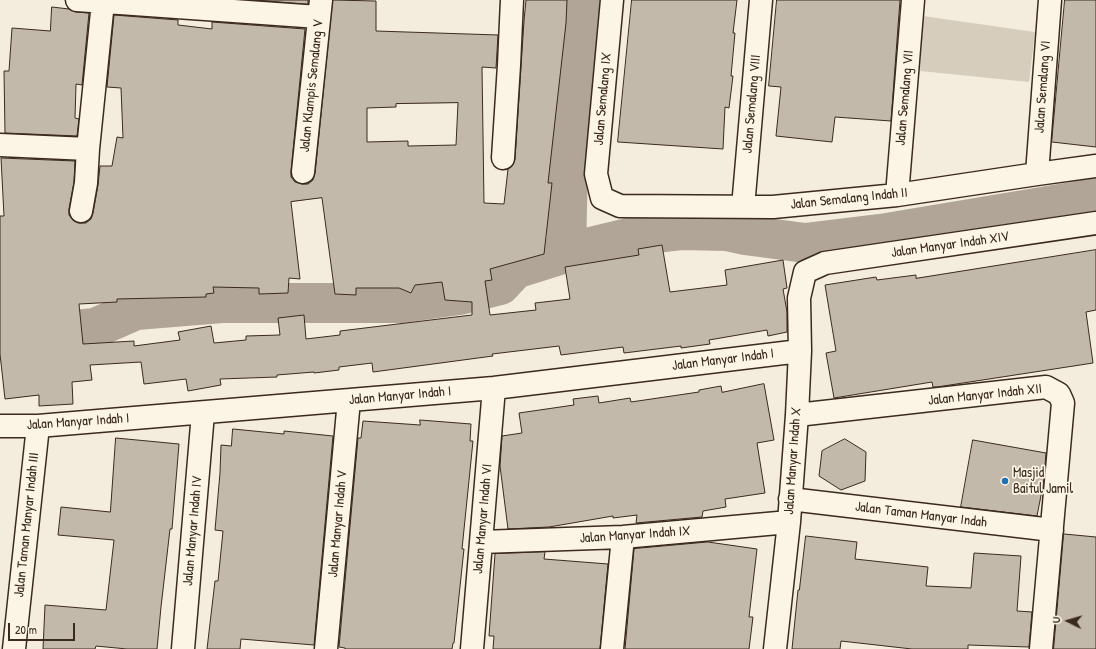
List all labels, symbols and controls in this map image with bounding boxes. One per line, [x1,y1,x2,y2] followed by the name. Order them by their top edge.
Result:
[297,19,327,153] street label: Jalan Klampis Semalang V
[1031,40,1055,134] street label: Jalan Semalang VI
[892,50,918,146] street label: Jalan Semalang VII
[591,52,615,146] street label: Jalan Semalang IX
[739,54,765,154] street label: Jalan Semalang VIII
[790,184,908,214] street label: Jalan Semalang Indah II
[890,228,1010,262] street label: Jalan Manyar Indah XIV
[671,345,775,375] street label: Jalan Manyar Indah I
[927,381,1043,409] street label: Jalan Manyar Indah XII
[348,383,452,409] street label: Jalan Manyar Indah I
[781,407,805,515] street label: Jalan Manyar Indah X
[26,410,130,434] street label: Jalan Manyar Indah I
[11,452,43,598] street label: Jalan Taman Manyar Indah III
[470,463,496,575] street label: Jalan Manyar Indah VI
[1013,465,1073,498] place label: Masjid Baitul Jamil
[325,470,351,578] street label: Jalan Manyar Indah V
[180,475,206,587] street label: Jalan Manyar Indah IV
[1000,476,1010,486] marker: Masjid Baitul Jamil
[854,499,988,531] street label: Jalan Taman Manyar Indah
[579,523,691,547] street label: Jalan Manyar Indah IX
[1048,601,1088,641] north arrow
[10,615,77,641] scale bar
[1049,616,1063,624] text: U
[15,621,37,638] text: 20 m

